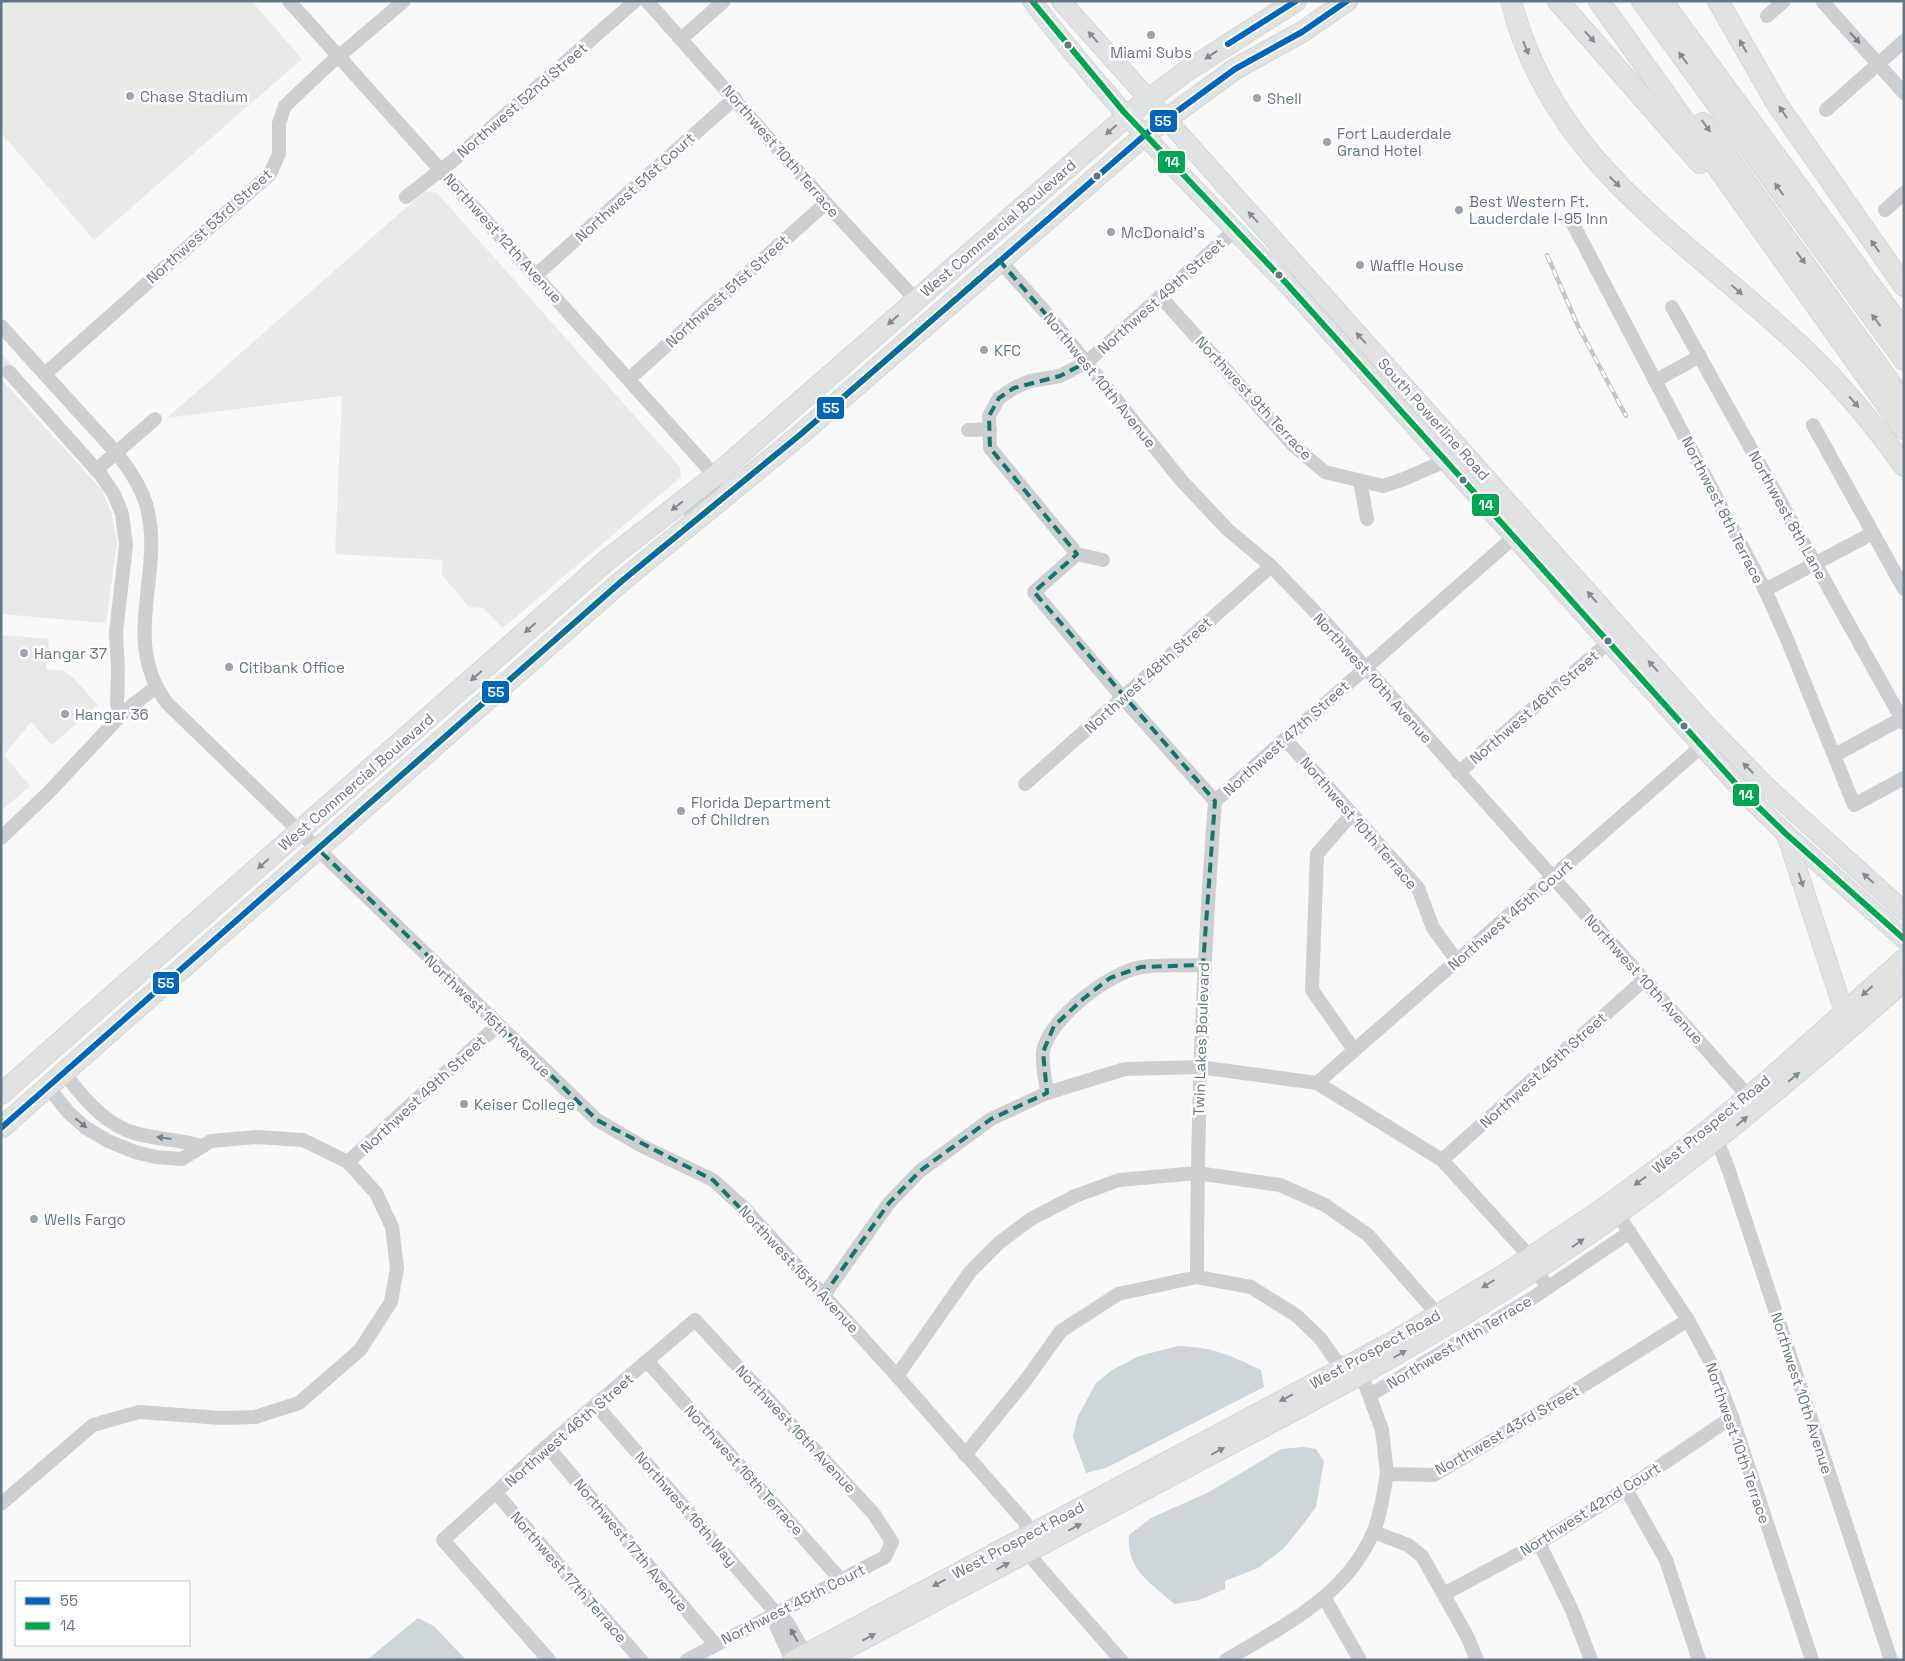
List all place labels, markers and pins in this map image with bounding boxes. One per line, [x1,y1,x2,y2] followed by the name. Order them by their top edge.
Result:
[1145,29,1157,41] marker: Miami Subs
[1063,40,1073,50] unlabelled marker
[1110,43,1192,62] place label: Miami Subs
[140,87,248,106] place label: Chase Stadium
[1267,89,1302,108] place label: Shell
[124,90,136,102] marker: Chase Stadium
[1251,92,1263,104] marker: Shell
[1337,124,1451,160] place label: Fort Lauderdale Grand Hotel
[1321,136,1333,148] marker: Fort Lauderdale Grand Hotel
[1092,171,1102,181] unlabelled marker
[1469,192,1608,228] place label: Best Western Ft. Lauderdale I-95 Inn
[1453,204,1465,216] marker: Best Western Ft. Lauderdale I-95 Inn
[1121,223,1205,242] place label: McDonald's
[1105,226,1117,238] marker: McDonald's
[1370,256,1464,275] place label: Waffle House
[1354,259,1366,271] marker: Waffle House
[1274,270,1284,280] unlabelled marker
[994,341,1021,360] place label: KFC
[978,344,990,356] marker: KFC
[1458,475,1468,485] unlabelled marker
[1603,636,1613,646] unlabelled marker
[34,644,107,663] place label: Hangar 37
[18,647,30,659] marker: Hangar 37
[239,658,345,677] place label: Citibank Office
[223,661,235,673] marker: Citibank Office
[75,705,149,724] place label: Hangar 36
[59,708,71,720] marker: Hangar 36
[1679,721,1689,731] unlabelled marker
[691,793,831,829] place label: Florida Department of Children
[675,805,687,817] marker: Florida Department of Children
[474,1095,575,1114] place label: Keiser College
[458,1098,470,1110] marker: Keiser College
[44,1210,126,1229] place label: Wells Fargo
[28,1213,40,1225] marker: Wells Fargo

